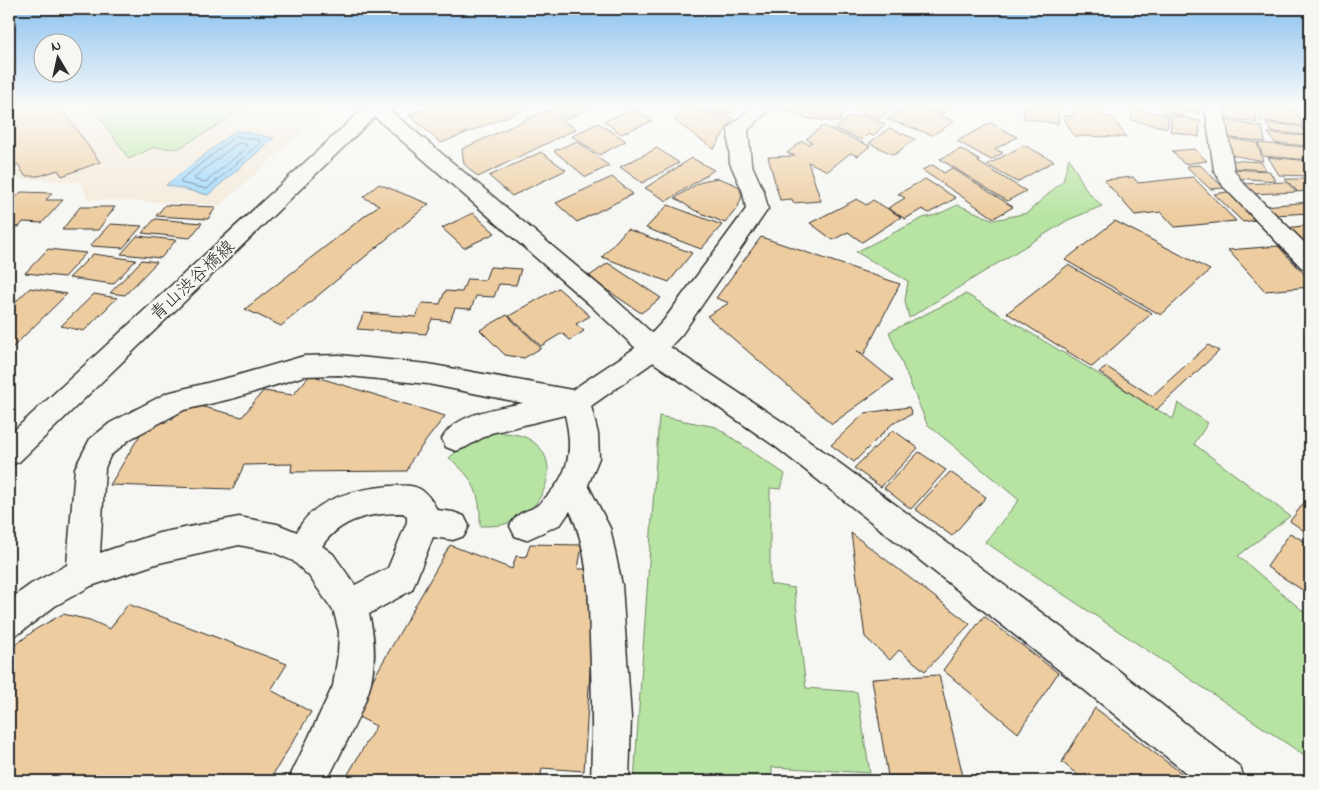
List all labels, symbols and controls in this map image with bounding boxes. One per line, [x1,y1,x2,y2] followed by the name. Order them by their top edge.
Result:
[32,32,82,82] north arrow
[50,36,63,58] text: N
[145,235,242,328] street label: 青山渋谷橋線

